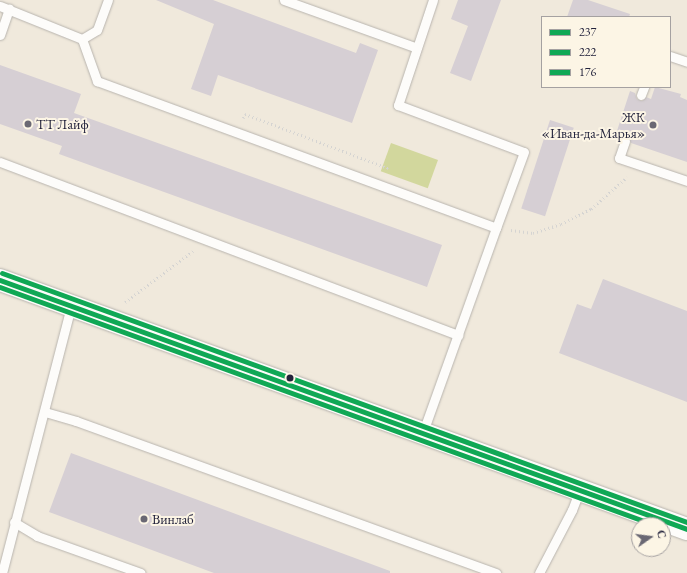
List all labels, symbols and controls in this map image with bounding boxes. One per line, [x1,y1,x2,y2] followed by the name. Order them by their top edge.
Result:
[541,16,671,88] legend
[579,24,596,40] text: 237
[579,44,596,60] text: 222
[579,64,596,80] text: 176
[542,109,645,142] place label: ЖК «Иван-да-Марья»
[36,116,89,132] place label: ТТ Лайф
[23,119,33,129] marker: ТТ Лайф
[648,120,658,130] marker: ЖК «Иван-да-Марья»
[285,373,295,383] unlabelled marker
[152,511,194,527] place label: Винлаб
[139,514,149,524] marker: Винлаб
[631,517,671,557] north arrow
[654,529,669,540] text: С

